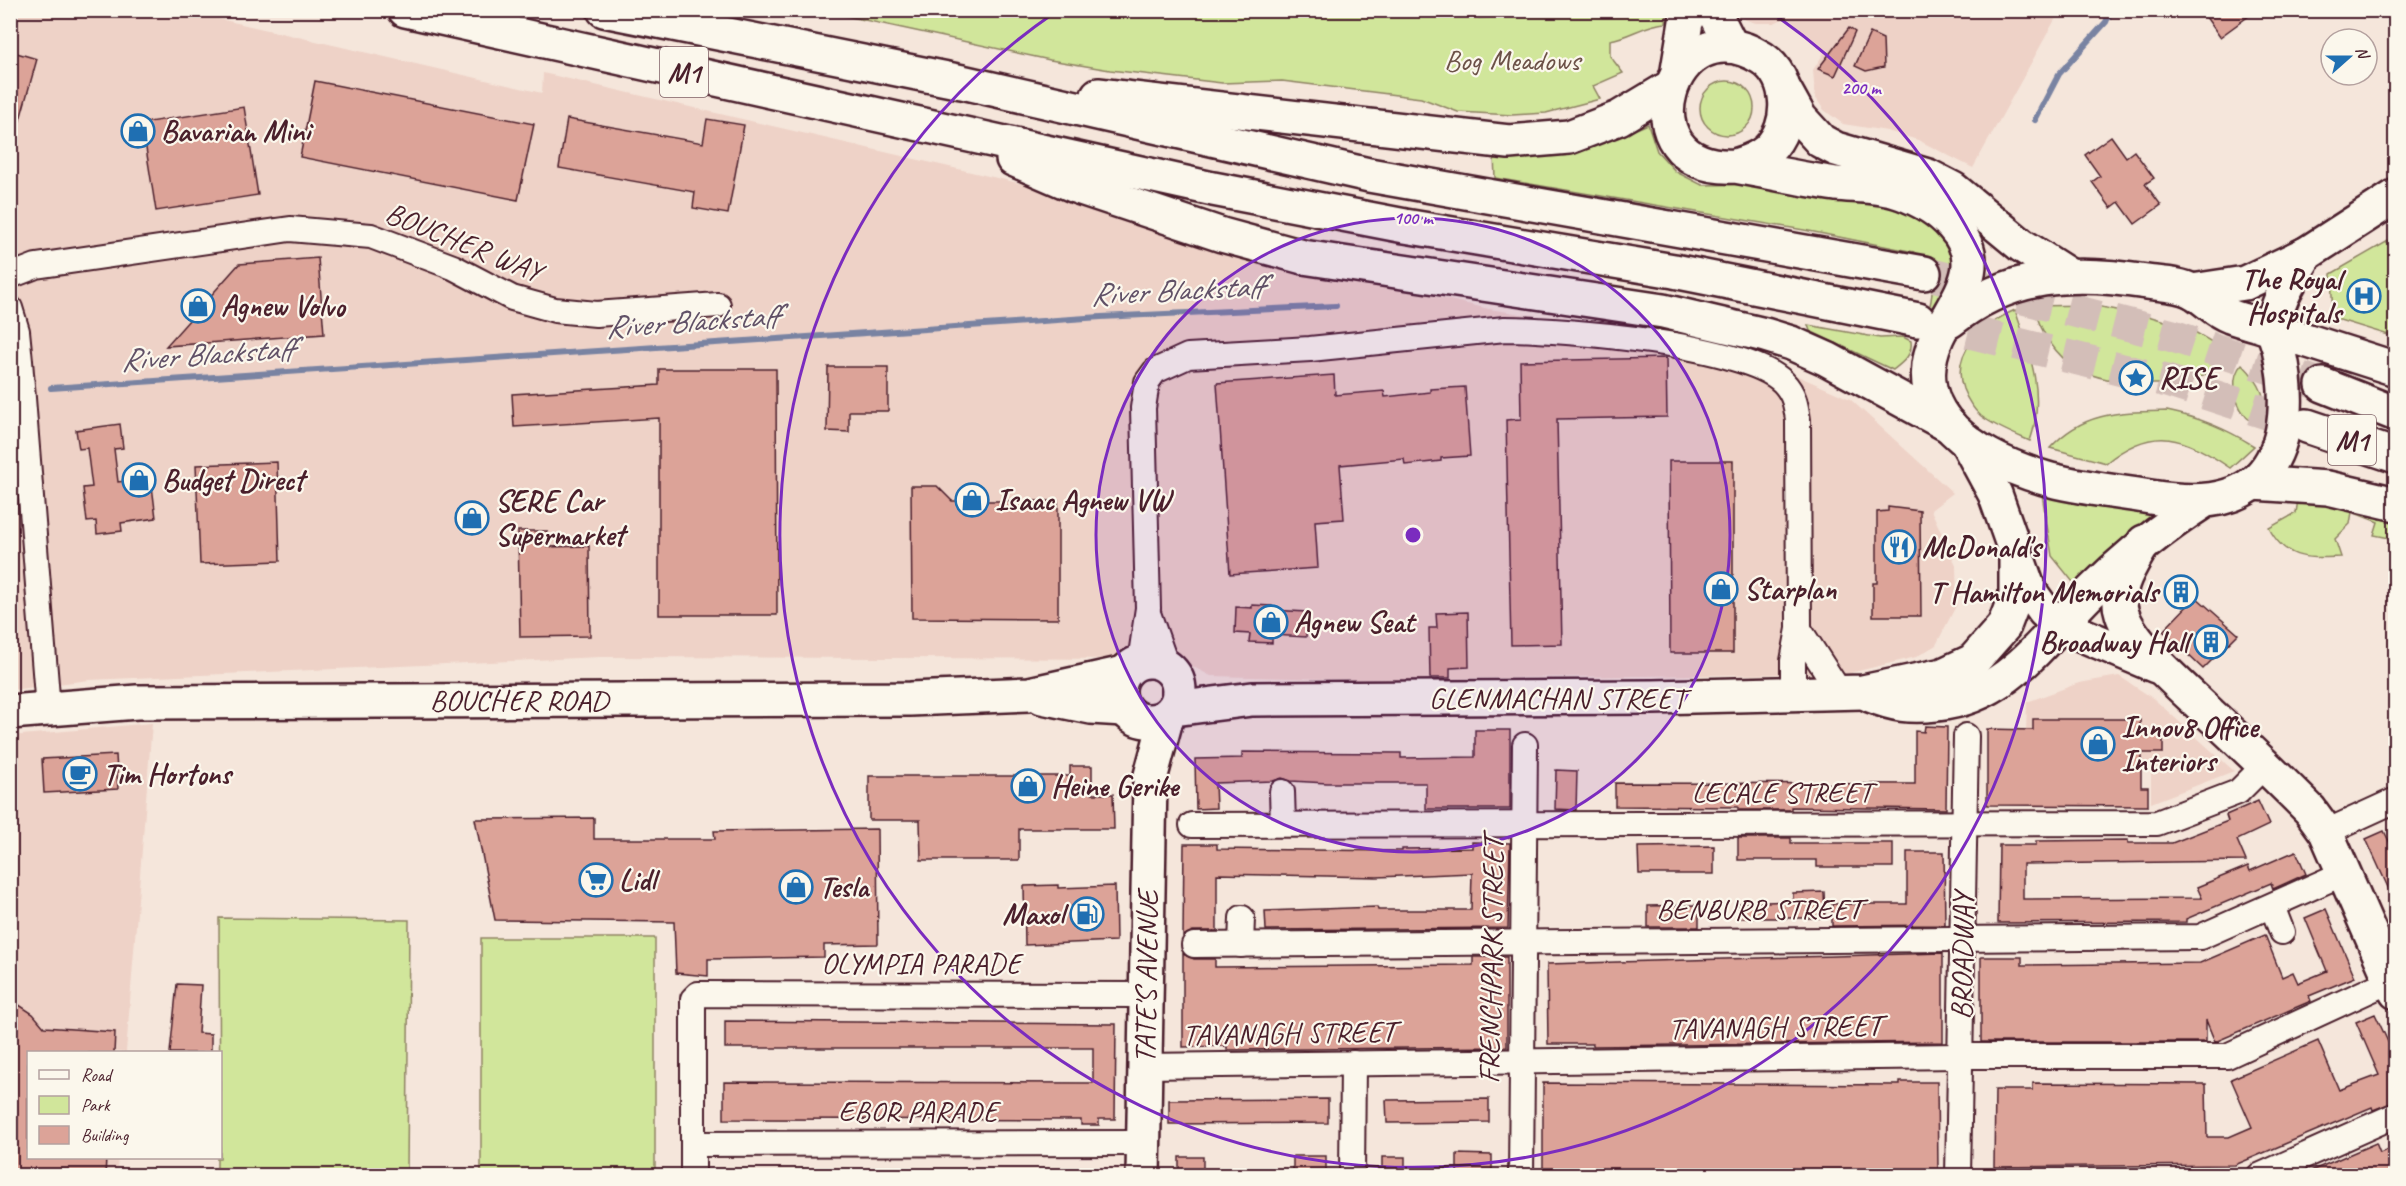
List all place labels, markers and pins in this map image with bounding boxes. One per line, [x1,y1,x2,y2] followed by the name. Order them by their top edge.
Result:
[161,112,314,150] place label: Bavarian Mini
[120,113,156,149] shop icon: Bavarian Mini
[2241,260,2347,332] place label: The Royal Hospitals
[2346,278,2382,314] hospital icon: The Royal Hospitals
[221,287,347,325] place label: Agnew Volvo
[180,288,216,324] shop icon: Agnew Volvo
[2159,359,2223,397] place label: RISE
[2118,360,2154,396] place icon: RISE
[162,461,309,499] place label: Budget Direct
[121,462,157,498] shop icon: Budget Direct
[995,481,1175,519] place label: Isaac Agnew VW
[495,482,629,554] place label: SERE Car Supermarket
[954,482,990,518] shop icon: Isaac Agnew VW
[454,500,490,536] shop icon: SERE Car Supermarket
[1403,525,1423,545] centre of rings
[1922,528,2044,566] place label: McDonald's
[1881,529,1917,565] restaurant icon: McDonald's
[1744,570,1838,608] place label: Starplan
[1703,571,1739,607] shop icon: Starplan
[1929,573,2161,611] place label: T Hamilton Memorials
[2163,574,2199,610] building icon: T Hamilton Memorials
[1294,603,1417,641] place label: Agnew Seat
[1253,604,1289,640] shop icon: Agnew Seat
[2039,623,2194,661] place label: Broadway Hall
[2193,624,2229,660] building icon: Broadway Hall
[2121,708,2261,780] place label: Innov8 Office Interiors
[2080,726,2116,762] shop icon: Innov8 Office Interiors
[103,755,234,793] place label: Tim Hortons
[62,756,98,792] cafe icon: Tim Hortons
[1051,767,1180,805] place label: Heine Gerike
[1010,768,1046,804] shop icon: Heine Gerike
[619,861,661,899] place label: Lidl
[578,862,614,898] supermarket icon: Lidl
[819,868,871,906] place label: Tesla
[778,869,814,905] shop icon: Tesla
[1002,895,1070,933] place label: Maxol
[1069,896,1105,932] fuel station icon: Maxol

